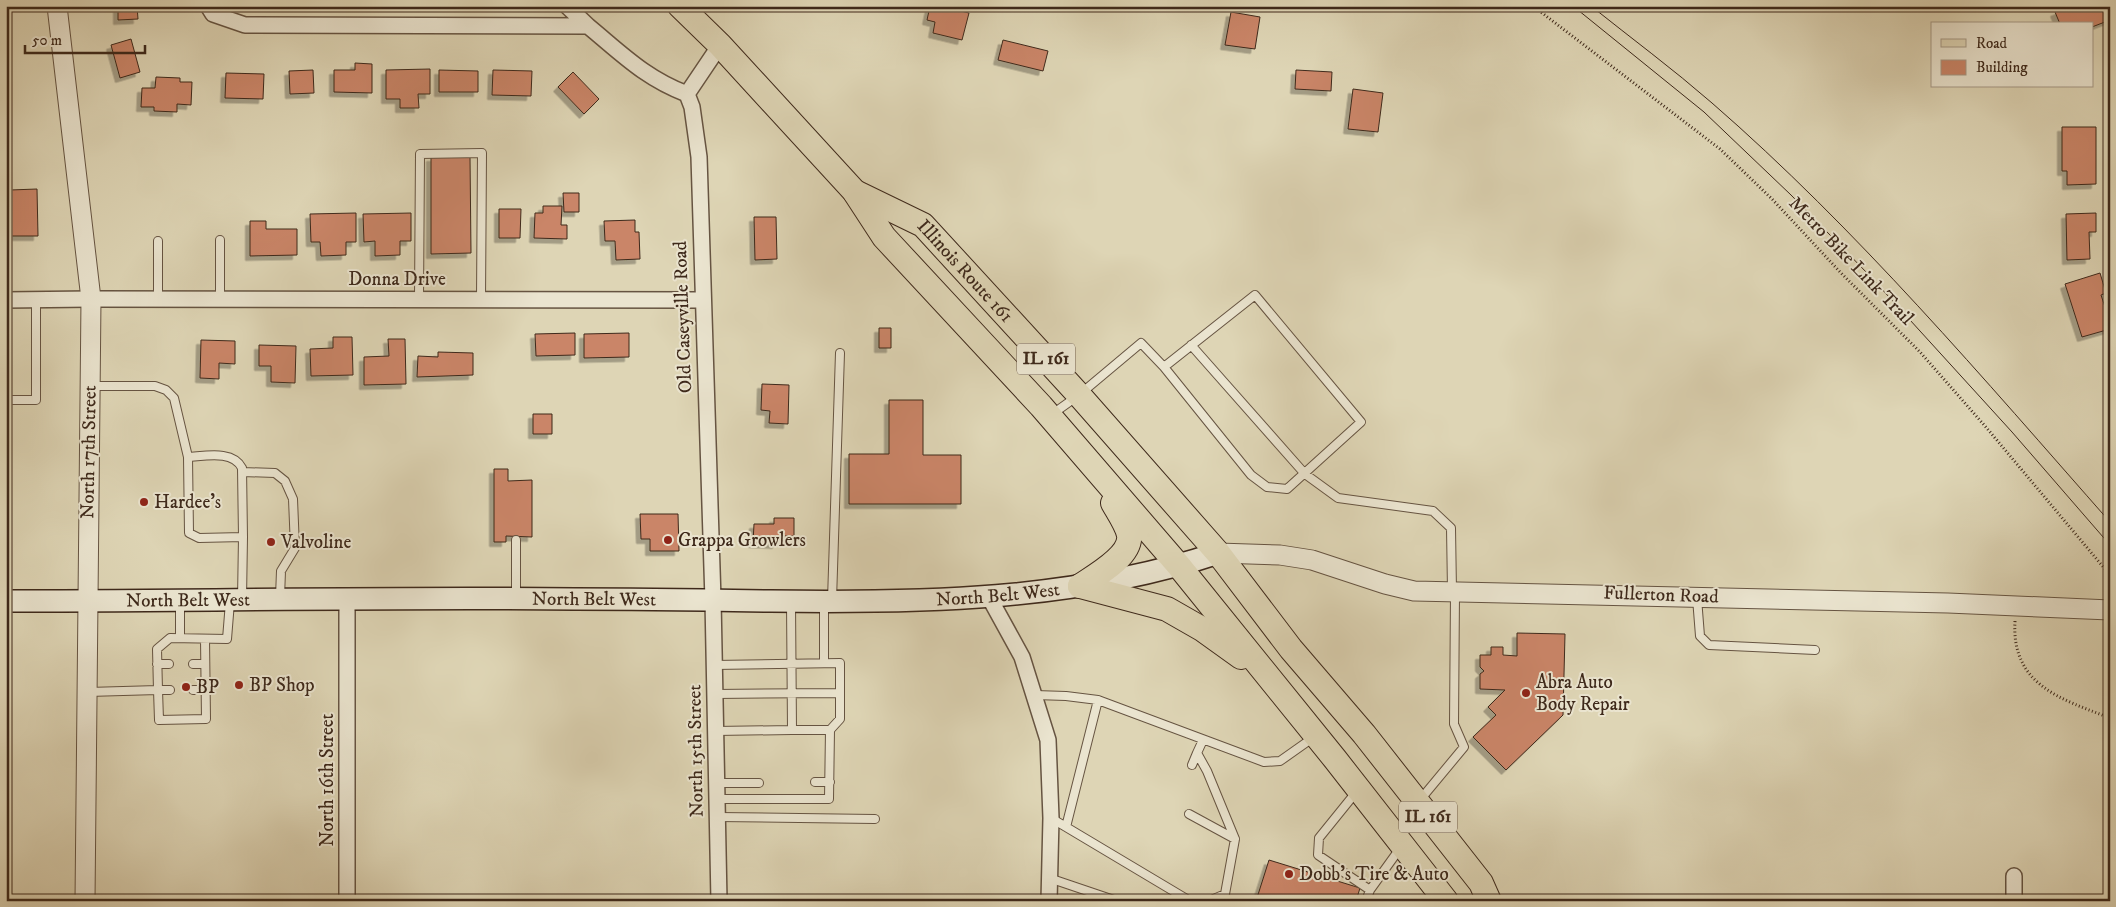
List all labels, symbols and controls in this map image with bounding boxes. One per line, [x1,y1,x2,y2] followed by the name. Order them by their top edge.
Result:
[25,22,145,54] scale bar
[1931,22,2094,88] legend
[32,31,62,50] text: 50 m
[1976,34,2008,53] text: Road
[1976,58,2028,77] text: Building
[1784,192,1918,330] street label: Metro Bike Link Trail
[912,215,1018,327] street label: Illinois Route 161
[669,240,697,394] street label: Old Caseyville Road
[348,268,446,291] street label: Donna Drive
[1017,344,1075,374] road number: IL 161
[76,385,102,519] street label: North 17th Street
[154,491,221,514] place label: Hardee's
[138,496,150,508] marker: Hardee's
[678,529,806,552] place label: Grappa Growlers
[280,531,351,554] place label: Valvoline
[662,534,674,546] marker: Grappa Growlers
[265,536,277,548] marker: Valvoline
[935,577,1061,611] street label: North Belt West
[1603,581,1720,609] street label: Fullerton Road
[532,587,656,611] street label: North Belt West
[126,588,250,612] street label: North Belt West
[1536,671,1630,716] place label: Abra Auto Body Repair
[249,674,315,697] place label: BP Shop
[196,676,219,699] place label: BP
[233,679,245,691] marker: BP Shop
[180,681,192,693] marker: BP
[683,684,709,818] street label: North 15th Street
[1520,687,1532,699] marker: Abra Auto Body Repair
[316,713,339,847] street label: North 16th Street
[1399,802,1457,832] road number: IL 161
[1299,863,1449,886] place label: Dobb's Tire & Auto
[1283,868,1295,880] marker: Dobb's Tire & Auto

